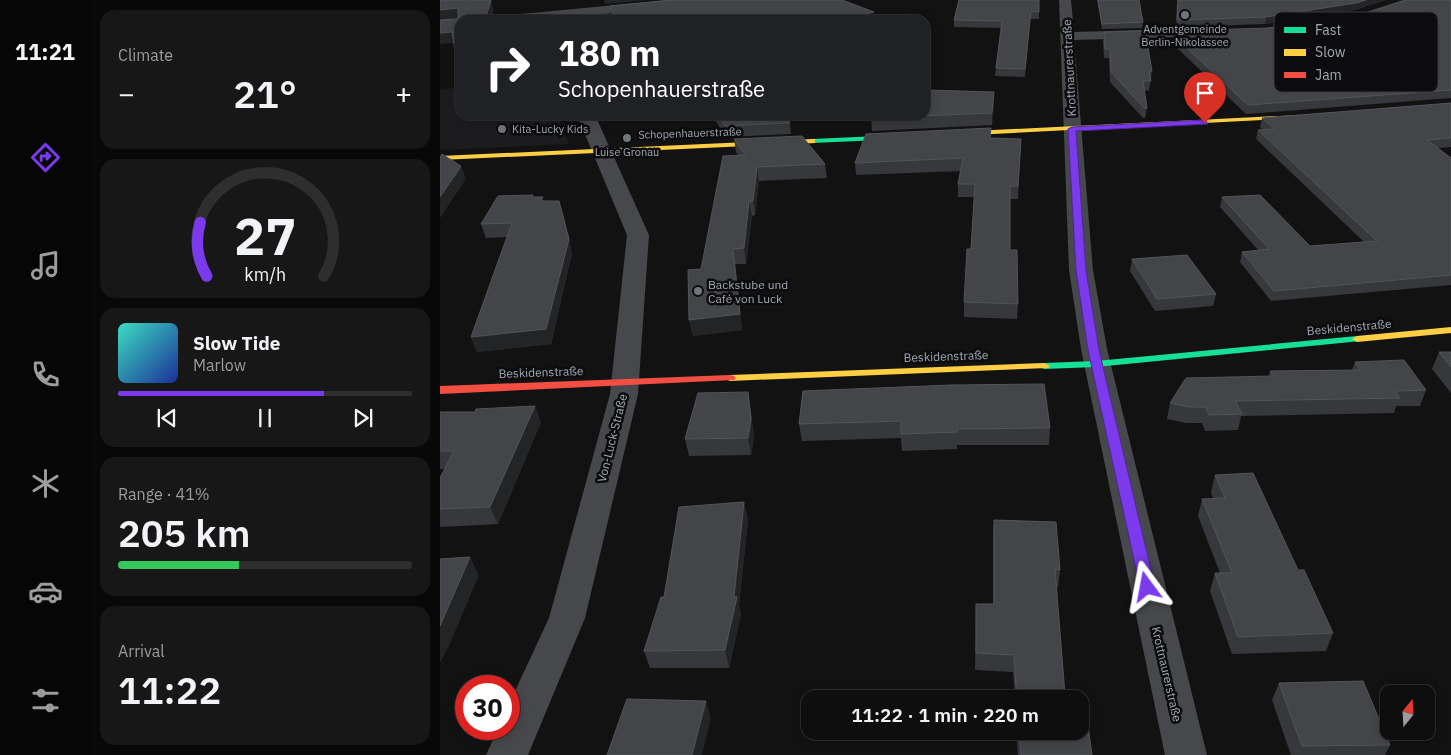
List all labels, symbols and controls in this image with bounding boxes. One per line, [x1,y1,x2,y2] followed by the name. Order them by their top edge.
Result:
[1179,9,1191,21] marker: Adventgemeinde Berlin-Nikolassee
[1274,12,1438,92] legend
[1059,19,1079,117] street label: Krottnaurerstraße
[1315,21,1341,39] text: Fast
[1141,22,1229,49] place label: Adventgemeinde Berlin-Nikolassee
[558,30,661,76] text: 180 m
[475,35,540,100] icon: right
[15,37,75,66] text: 11:21
[1315,43,1346,61] text: Slow
[118,45,173,65] text: Climate
[1315,66,1342,84] text: Jam
[233,69,297,118] text: 21°
[1184,72,1226,123] pin
[558,74,765,103] text: Schopenhauerstraße
[118,75,135,112] text: −
[395,75,412,112] text: +
[1191,79,1219,107] icon: arrive
[512,122,588,136] place label: Kita-Lucky Kids
[496,123,508,135] marker: Kita-Lucky Kids
[638,124,742,142] street label: Schopenhauerstraße
[621,132,633,144] marker: Luise Gronau
[28,140,63,175] icon: directions
[595,145,659,159] place label: Luise Gronau
[234,202,296,269] text: 27
[28,248,63,283] icon: music
[244,263,286,286] text: km/h
[708,277,788,306] place label: Backstube und Café von Luck
[692,285,704,297] marker: Backstube und Café von Luck
[1306,316,1392,338] street label: Beskidenstraße
[193,331,280,355] text: Slow Tide
[903,347,989,365] street label: Beskidenstraße
[193,355,246,375] text: Marlow
[28,357,63,392] icon: phone
[498,363,584,381] street label: Beskidenstraße
[594,392,630,484] street label: Von-Luck-Straße
[153,404,181,432] icon: previous
[251,404,279,432] icon: pause
[349,404,377,432] icon: next
[28,466,63,501] icon: climate
[118,484,210,504] text: Range · 41%
[118,508,250,557] text: 205 km
[1120,560,1172,612] position arrow
[28,574,63,609] icon: car
[1149,625,1185,723] street label: Krottnaurerstraße
[118,641,165,661] text: Arrival
[118,665,221,714] text: 11:22
[455,675,520,740] speed limit sign: 30
[28,683,63,718] icon: filters
[1380,685,1435,740] north arrow
[1380,685,1435,740] map controls
[851,703,1039,727] text: 11:22 · 1 min · 220 m

